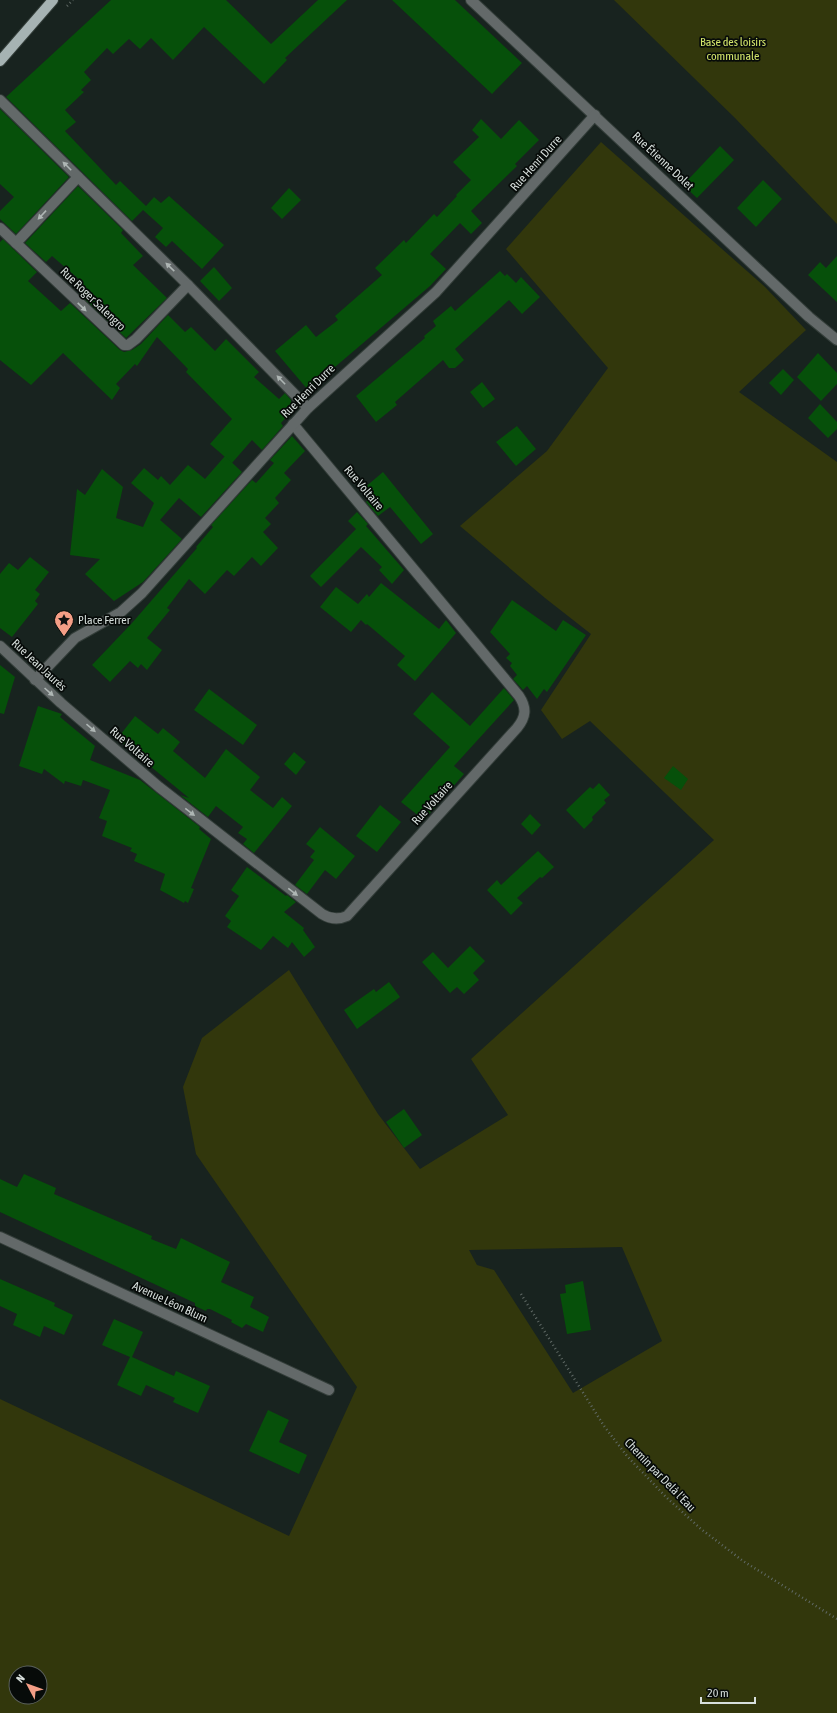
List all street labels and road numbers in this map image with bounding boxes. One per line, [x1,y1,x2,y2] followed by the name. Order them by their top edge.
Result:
[629,129,697,193] street label: Rue Étienne Dolet
[507,132,565,194] street label: Rue Henri Durre
[57,264,129,334] street label: Rue Roger Salengro
[278,361,338,421] street label: Rue Henri Durre
[341,463,387,513] street label: Rue Voltaire
[9,636,69,694] street label: Rue Jean Jaurès
[107,724,157,770] street label: Rue Voltaire
[409,778,455,828] street label: Rue Voltaire
[130,1278,210,1326] street label: Avenue Léon Blum
[622,1436,699,1515] street label: Chemin par Delà l'Eau

